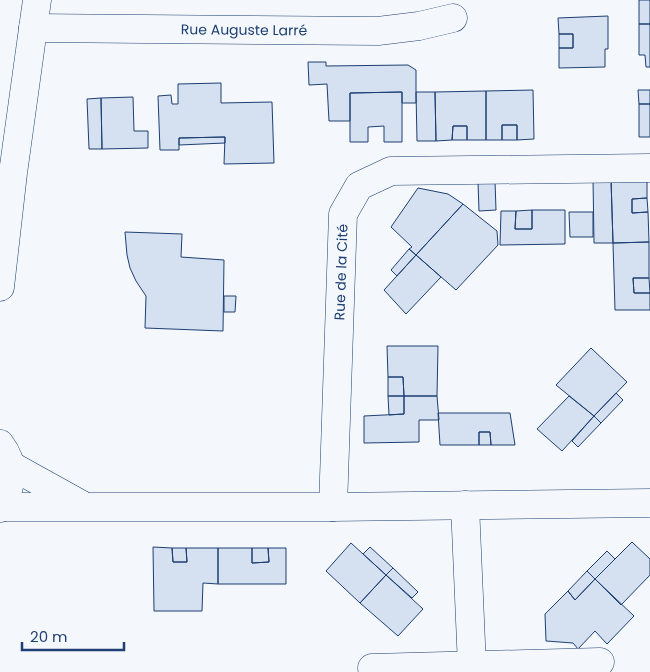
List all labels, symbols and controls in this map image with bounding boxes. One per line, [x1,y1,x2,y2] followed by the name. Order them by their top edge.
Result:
[181,19,308,40] street label: Rue Auguste Larré
[329,223,353,321] street label: Rue de la Cité
[22,620,125,652] scale bar
[30,626,68,647] text: 20 m

